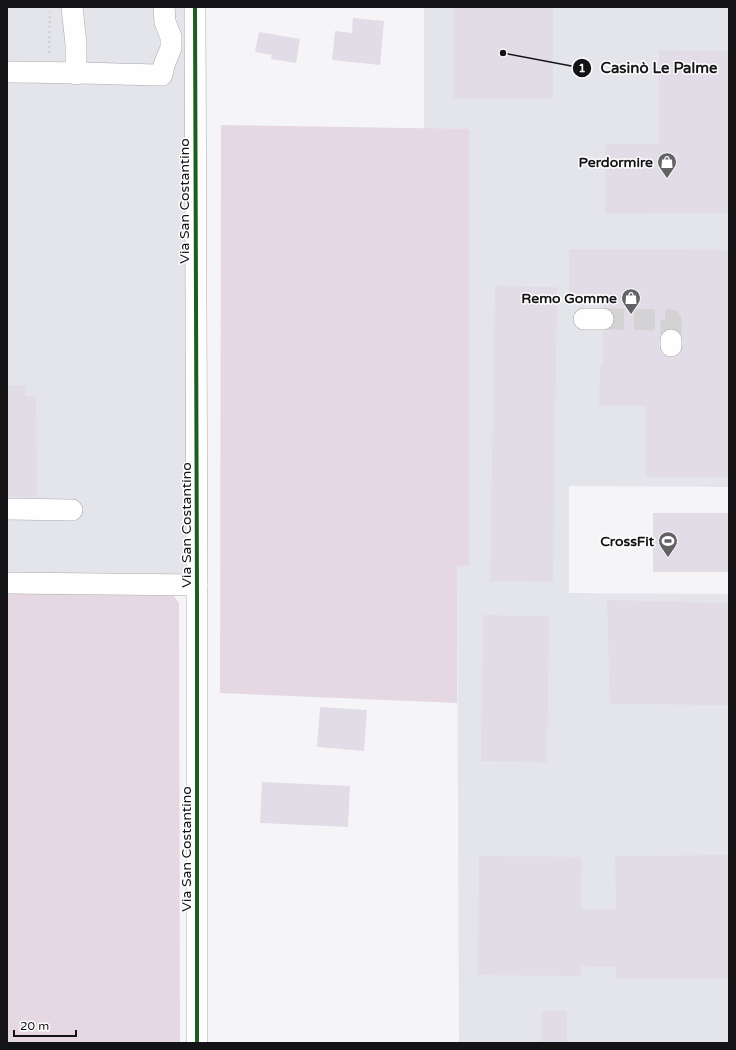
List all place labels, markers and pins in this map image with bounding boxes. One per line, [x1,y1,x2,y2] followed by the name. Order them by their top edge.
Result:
[572,54,725,81] callout: Casinò Le Palme
[656,151,678,179] shop icon: Perdormire
[579,154,653,171] place label: Perdormire
[620,287,642,315] shop icon: Remo Gomme
[521,290,617,307] place label: Remo Gomme
[657,530,679,558] sports icon: CrossFit
[600,533,655,550] place label: CrossFit

